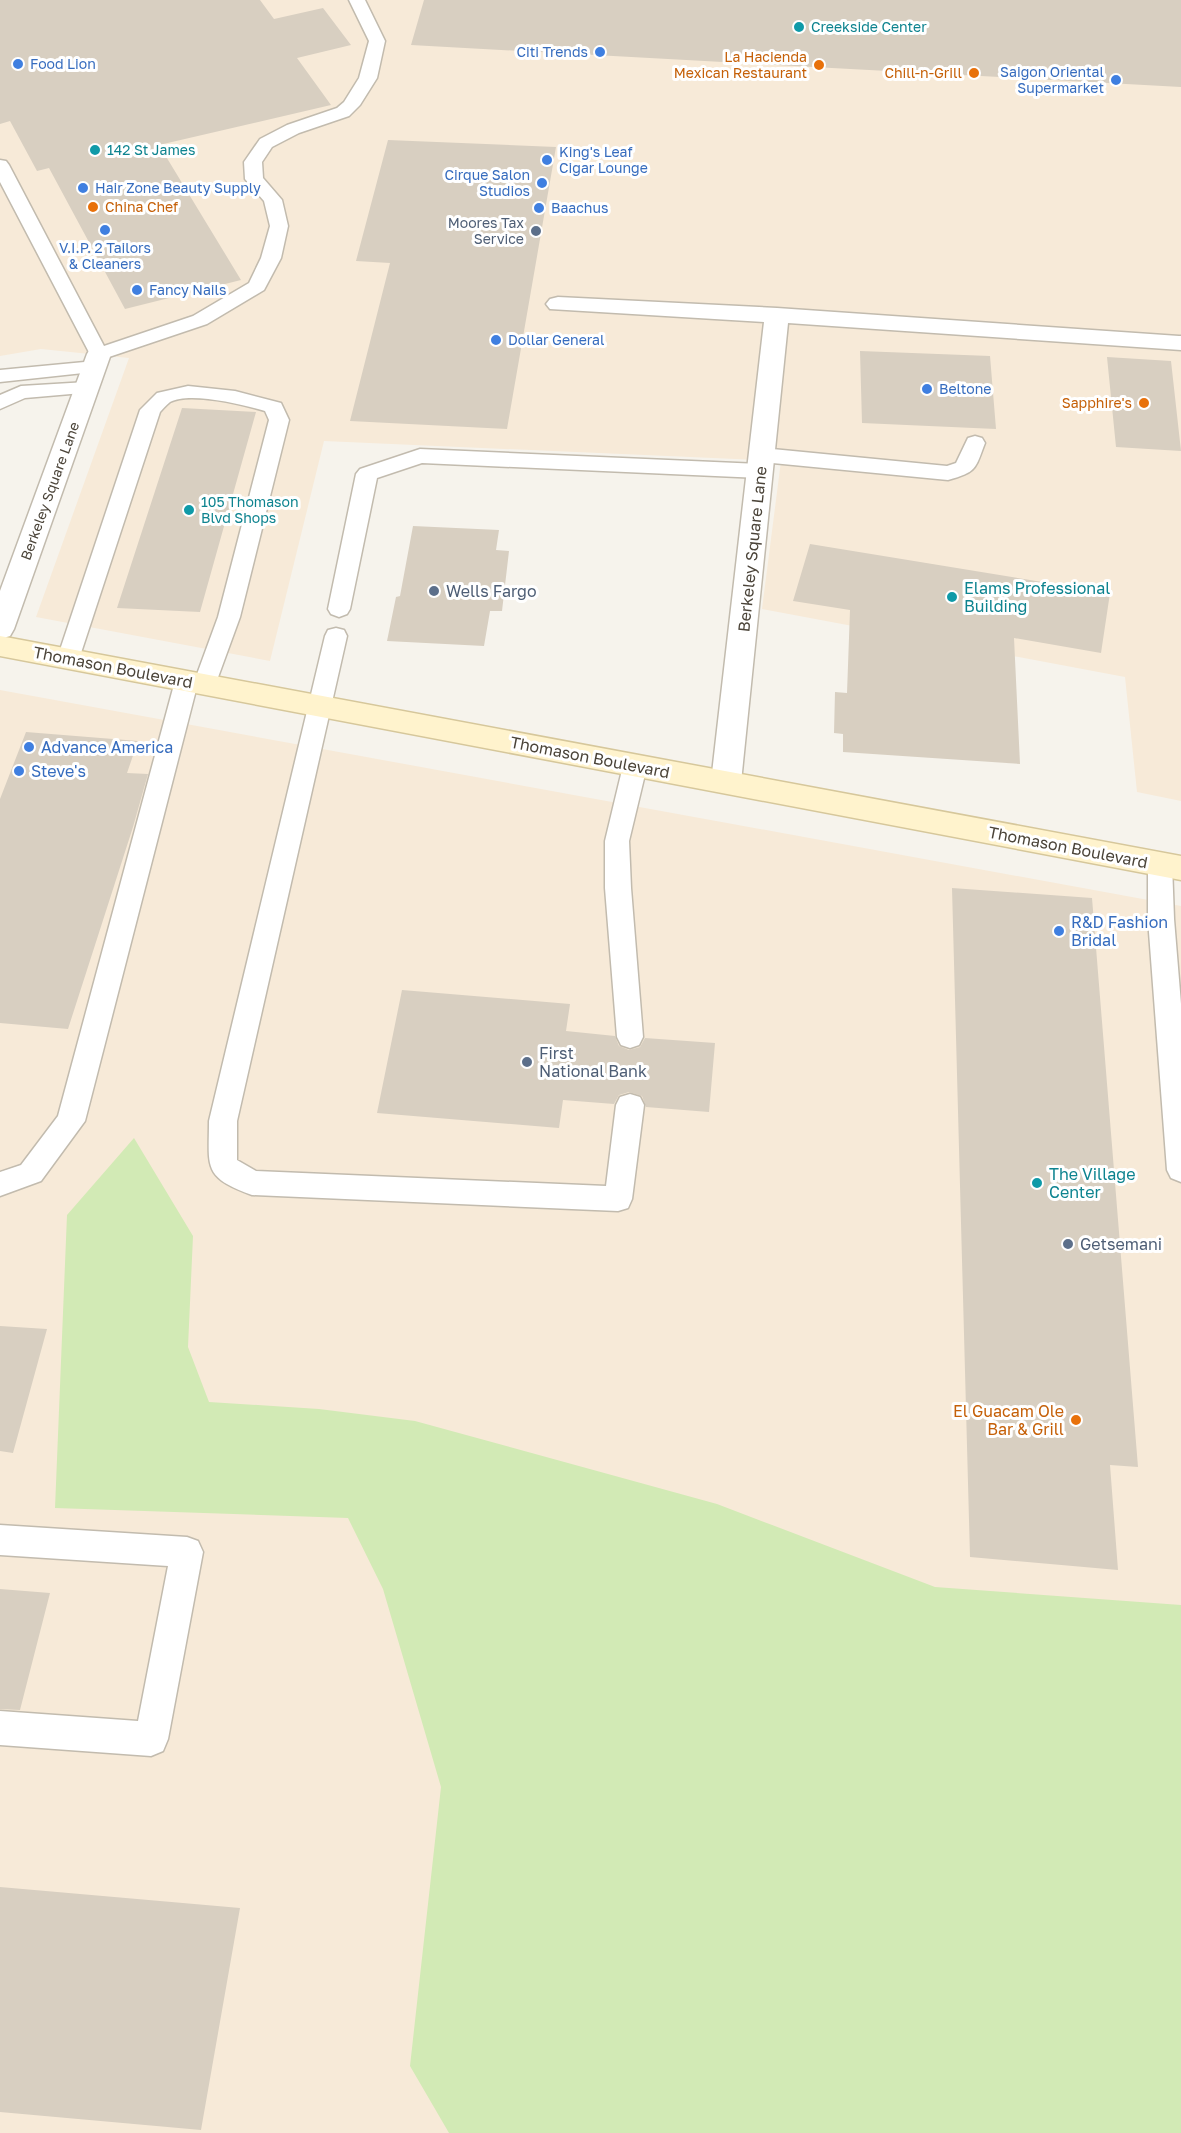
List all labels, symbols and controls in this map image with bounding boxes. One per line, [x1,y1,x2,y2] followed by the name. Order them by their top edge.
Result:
[811,18,927,35] place label: Creekside Center
[792,20,806,34] marker: Creekside Center
[516,43,588,60] place label: Citi Trends
[593,45,607,59] marker: Citi Trends
[674,48,807,81] place label: La Hacienda Mexican Restaurant
[30,55,96,72] place label: Food Lion
[11,57,25,71] marker: Food Lion
[812,58,826,72] marker: La Hacienda Mexican Restaurant
[1000,63,1104,96] place label: Saigon Oriental Supermarket
[884,64,962,81] place label: Chill-n-Grill
[967,66,981,80] marker: Chill-n-Grill
[1109,73,1123,87] marker: Saigon Oriental Supermarket
[107,141,195,158] place label: 142 St James
[88,143,102,157] marker: 142 St James
[559,143,648,176] place label: King's Leaf Cigar Lounge
[540,153,554,167] marker: King's Leaf Cigar Lounge
[444,166,530,199] place label: Cirque Salon Studios
[535,176,549,190] marker: Cirque Salon Studios
[95,179,261,196] place label: Hair Zone Beauty Supply
[76,181,90,195] marker: Hair Zone Beauty Supply
[105,198,178,215] place label: China Chef
[551,199,608,216] place label: Baachus
[86,200,100,214] marker: China Chef
[532,201,546,215] marker: Baachus
[448,214,524,247] place label: Moores Tax Service
[98,223,112,237] marker: V.I.P. 2 Tailors & Cleaners
[529,224,543,238] marker: Moores Tax Service
[59,239,151,272] place label: V.I.P. 2 Tailors & Cleaners
[149,281,226,298] place label: Fancy Nails
[130,283,144,297] marker: Fancy Nails
[508,331,604,348] place label: Dollar General
[489,333,503,347] marker: Dollar General
[939,380,991,397] place label: Beltone
[920,382,934,396] marker: Beltone
[1062,394,1132,411] place label: Sapphire's
[1137,396,1151,410] marker: Sapphire's
[17,419,82,562] street label: Berkeley Square Lane
[733,465,771,633] street label: Berkeley Square Lane
[201,493,299,526] place label: 105 Thomason Blvd Shops
[182,503,196,517] marker: 105 Thomason Blvd Shops
[964,578,1110,616] place label: Elams Professional Building
[446,581,536,601] place label: Wells Fargo
[427,584,441,598] marker: Wells Fargo
[945,590,959,604] marker: Elams Professional Building
[32,642,194,692] street label: Thomason Boulevard
[509,732,671,782] street label: Thomason Boulevard
[41,737,173,757] place label: Advance America
[22,740,36,754] marker: Advance America
[31,761,86,781] place label: Steve's
[12,764,26,778] marker: Steve's
[987,822,1149,872] street label: Thomason Boulevard
[1071,912,1168,950] place label: R&D Fashion Bridal
[1052,924,1066,938] marker: R&D Fashion Bridal
[539,1043,647,1081] place label: First National Bank
[520,1055,534,1069] marker: First National Bank
[1049,1164,1135,1202] place label: The Village Center
[1030,1176,1044,1190] marker: The Village Center
[1080,1234,1162,1254] place label: Getsemani
[1061,1237,1075,1251] marker: Getsemani
[953,1401,1064,1439] place label: El Guacam Ole Bar & Grill
[1069,1413,1083,1427] marker: El Guacam Ole Bar & Grill

